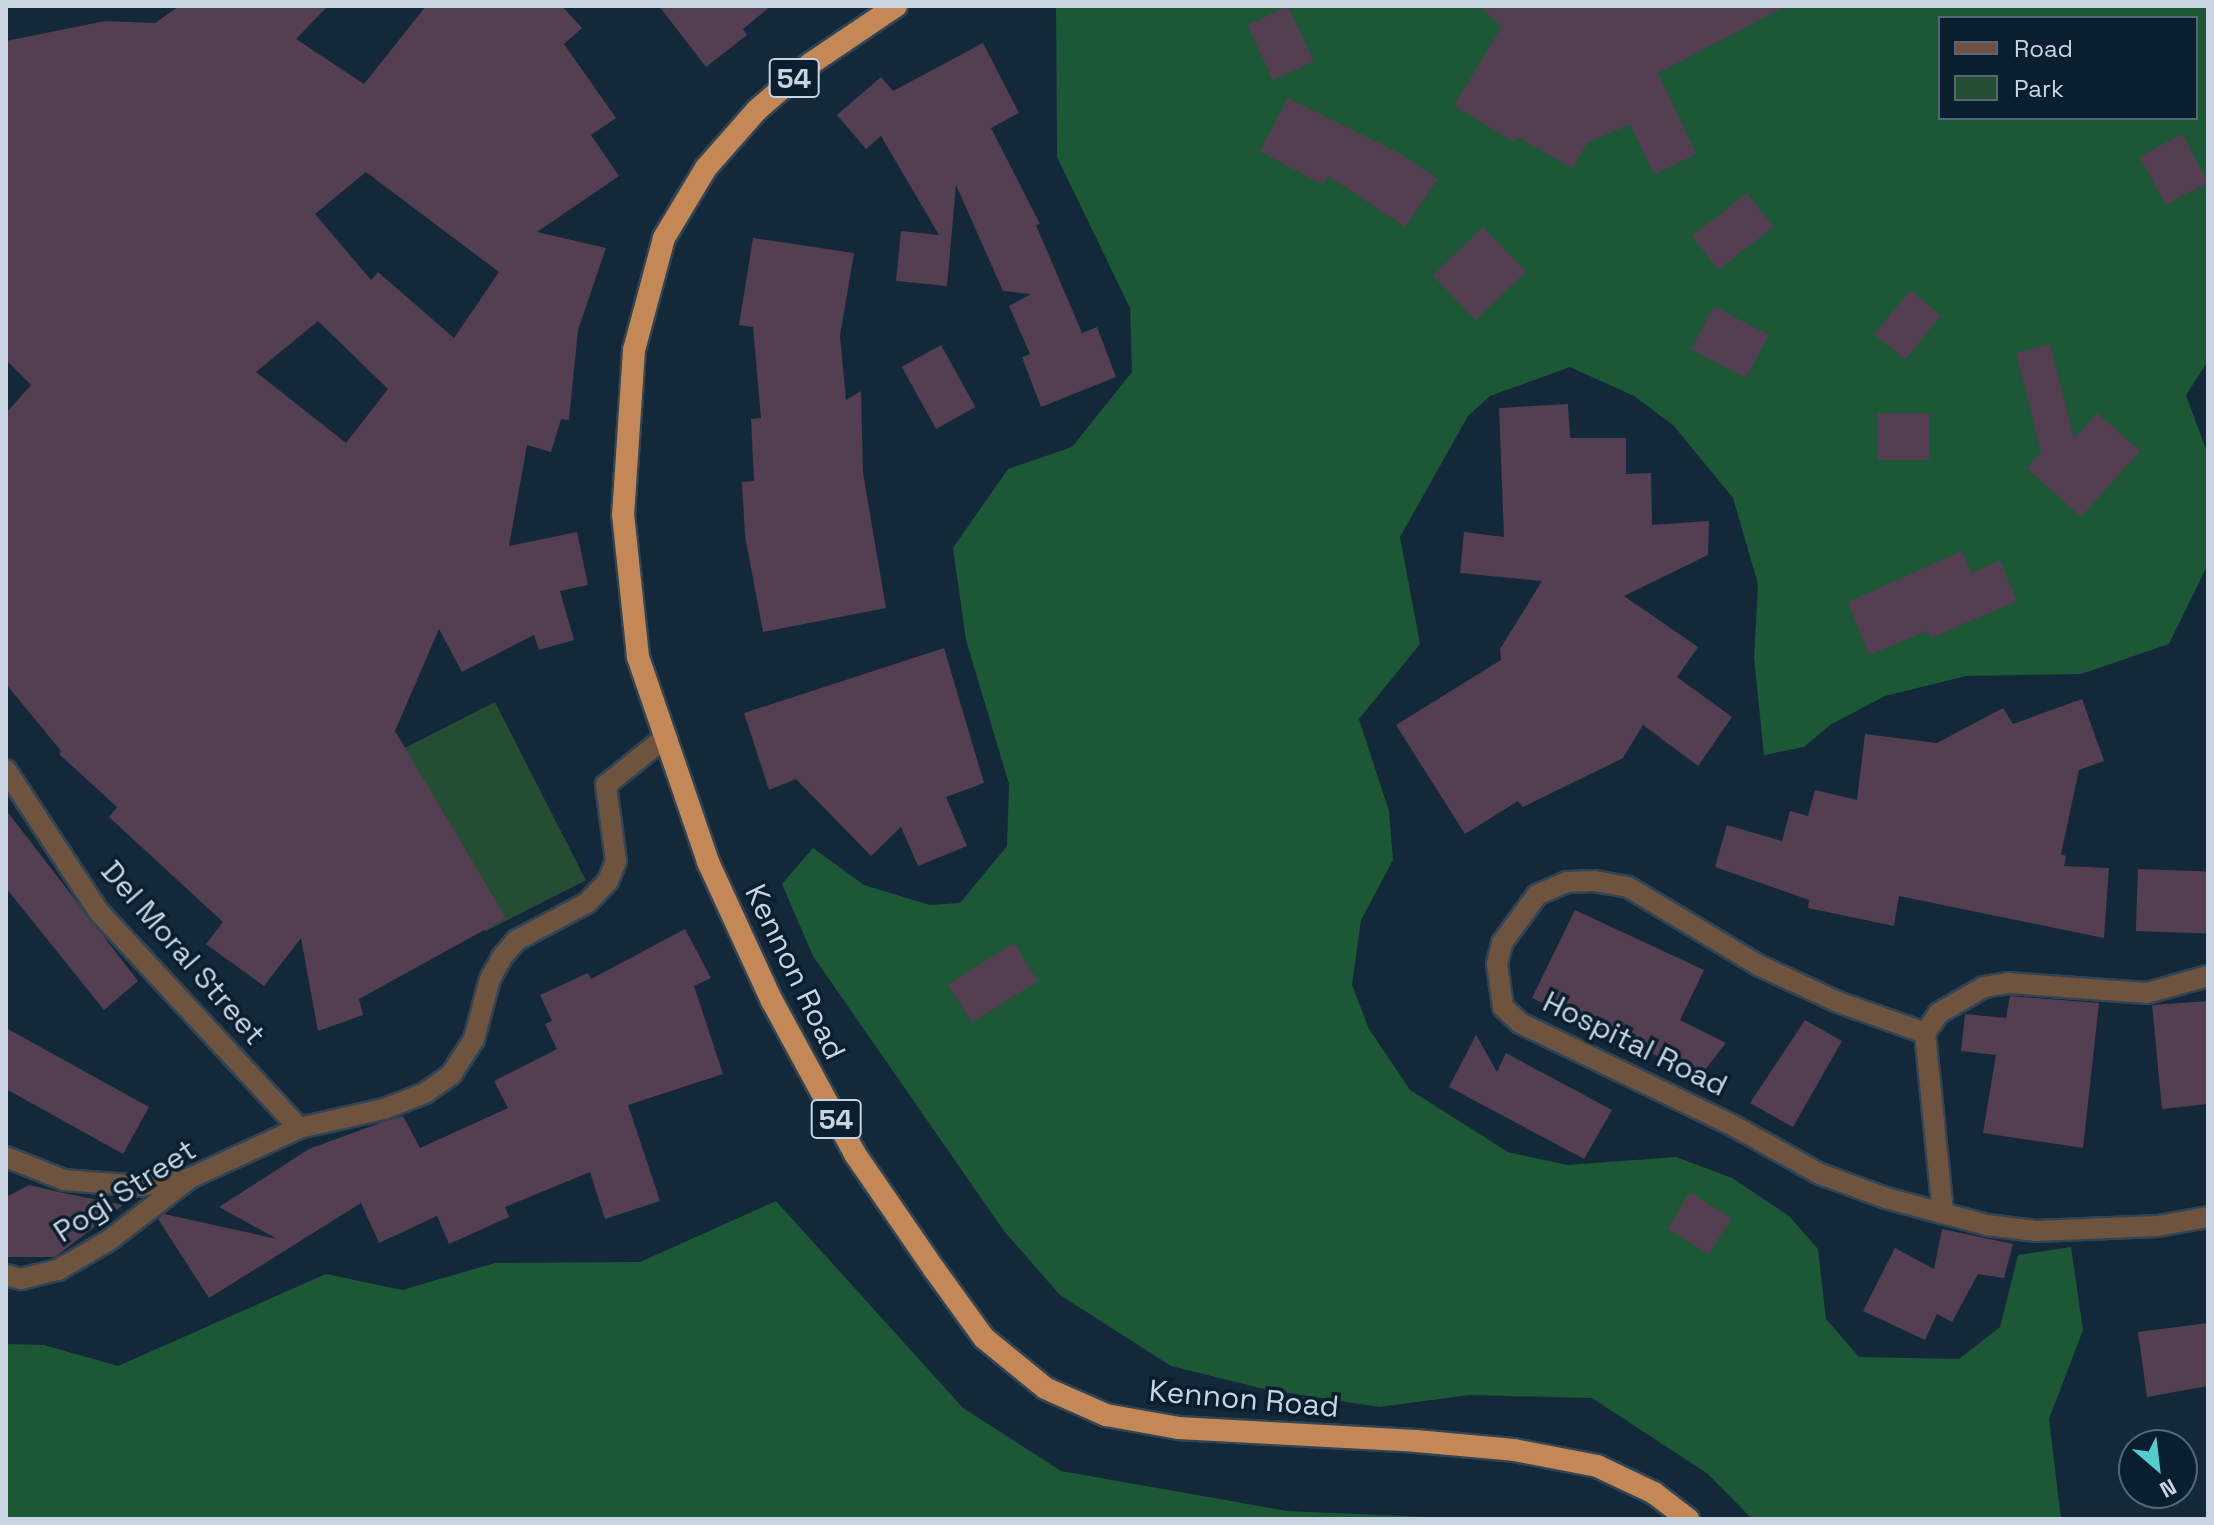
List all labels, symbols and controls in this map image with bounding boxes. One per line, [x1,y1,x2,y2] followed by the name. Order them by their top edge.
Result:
[1938,16,2198,120] legend
[2014,33,2073,64] text: Road
[768,54,820,102] road number: 54
[2014,73,2064,104] text: Park
[93,854,273,1052] street label: Del Moral Street
[737,878,853,1066] street label: Kennon Road
[1537,984,1733,1104] street label: Hospital Road
[810,1095,862,1143] road number: 54
[47,1132,203,1250] street label: Pogi Street
[1148,1373,1340,1425] street label: Kennon Road
[2118,1429,2198,1509] north arrow
[2155,1473,2181,1504] text: N

